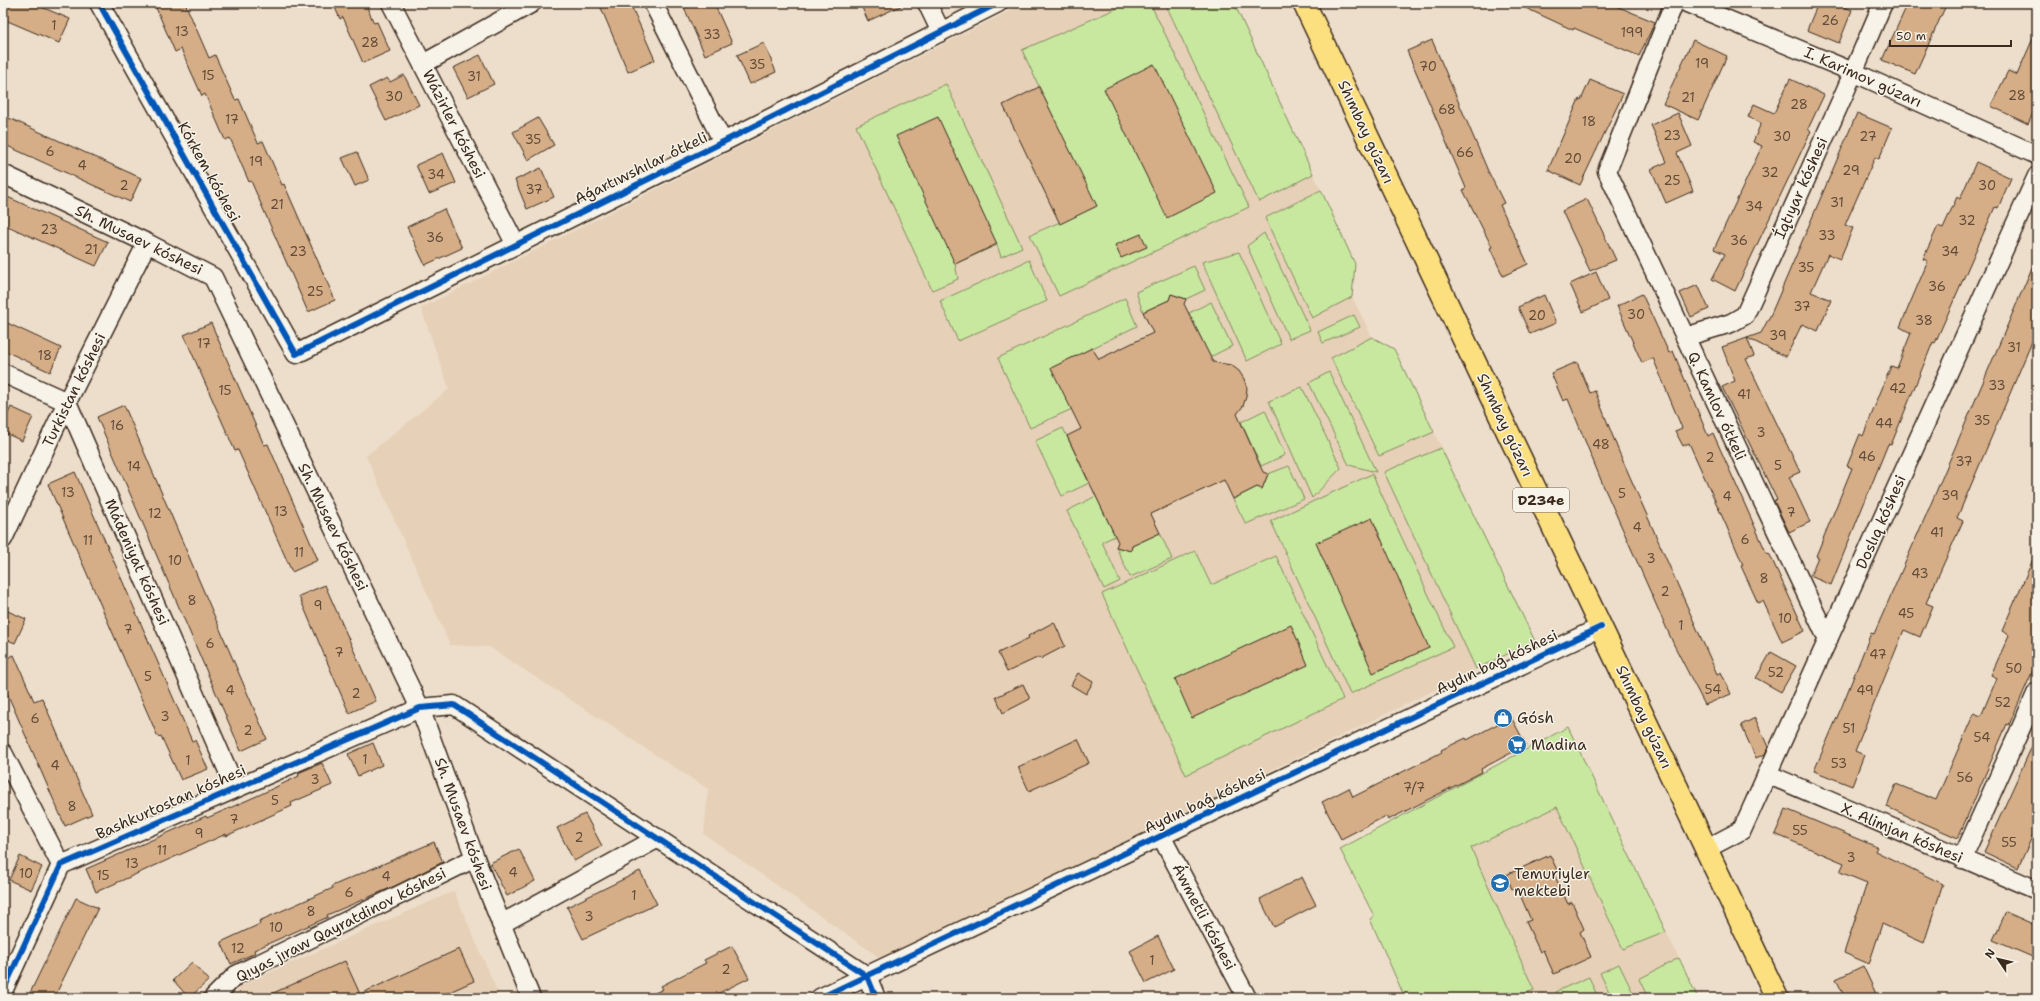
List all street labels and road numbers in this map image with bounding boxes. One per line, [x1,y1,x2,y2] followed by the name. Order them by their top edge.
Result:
[1801,42,1925,112] street label: I. Karimov gúzarı
[418,66,490,182] street label: Wázirler kóshesi
[1333,77,1399,187] street label: Shımbay gúzarı
[173,118,245,226] street label: Kórkem kóshesi
[571,127,711,209] street label: Aǵartıwshılar ótkeli
[1769,134,1832,242] street label: Íqtıyar kóshesi
[72,200,206,280] street label: Sh. Musaev kóshesi
[38,330,110,450] street label: Turkistan kóshesi
[1683,348,1751,464] street label: Q. Kamlov ótkeli
[1472,370,1538,480] street label: Shımbay gúzarı
[293,460,373,594] street label: Sh. Musaev kóshesi
[1851,472,1911,572] street label: Doslıq kóshesi
[1513,488,1569,512] road number: D234e
[100,496,174,628] street label: Mádeniyat kóshesi
[1433,625,1561,699] street label: Aydın baǵ kóshesi
[1611,662,1677,772] street label: Shımbay gúzarı
[430,755,496,893] street label: Sh. Musaev kóshesi
[93,760,249,844] street label: Bashkurtostan kóshesi
[1141,764,1269,838] street label: Aydın baǵ kóshesi
[1838,798,1966,868] street label: X. Alimjan kóshesi
[1168,860,1241,974] street label: Áwmetli kóshesi
[232,863,450,987] street label: Qıyas jıraw Qayratdinov kóshesi

